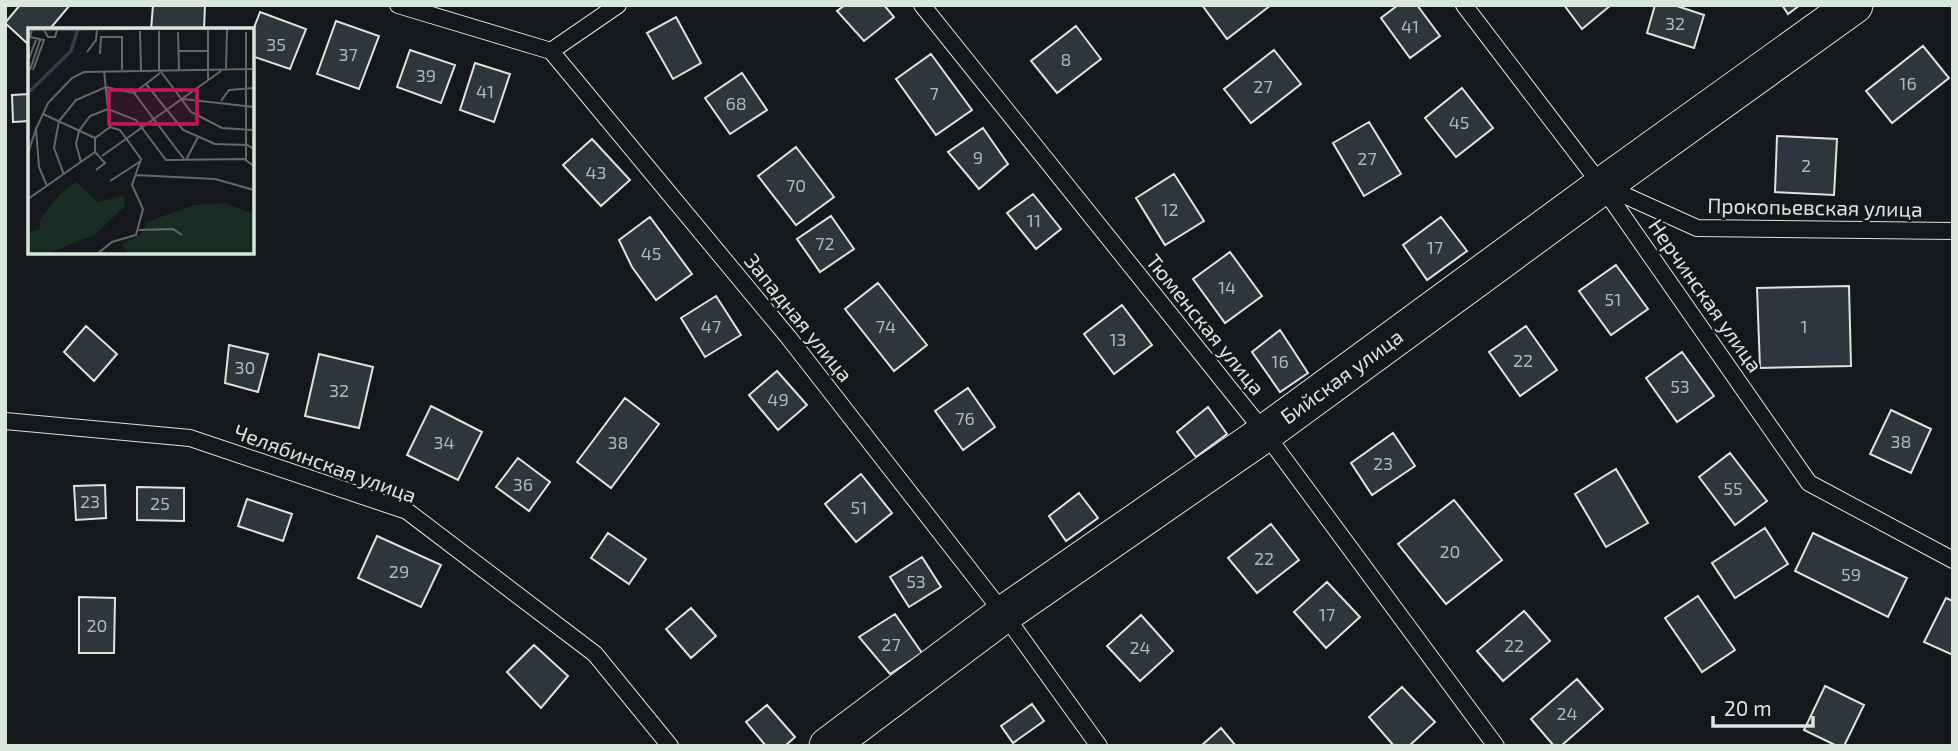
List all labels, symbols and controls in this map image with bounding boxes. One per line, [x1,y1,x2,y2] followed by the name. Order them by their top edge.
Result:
[1665,12,1685,34] house number: 32
[1401,15,1419,37] house number: 41
[28,28,254,254] inset map
[266,33,286,55] house number: 35
[338,43,358,65] house number: 37
[1061,48,1071,70] house number: 8
[416,64,436,86] house number: 39
[1899,72,1917,94] house number: 16
[1253,75,1273,97] house number: 27
[476,80,494,102] house number: 41
[929,82,939,104] house number: 7
[725,92,747,114] house number: 68
[1449,111,1469,133] house number: 45
[973,146,983,168] house number: 9
[1357,147,1377,169] house number: 27
[1801,154,1811,176] house number: 2
[585,161,607,183] house number: 43
[786,174,806,196] house number: 70
[1707,192,1923,222] street label: Прокопьевская улица
[1161,198,1179,220] house number: 12
[1027,209,1041,231] house number: 11
[1643,214,1768,377] street label: Нерчинская улица
[815,232,835,254] house number: 72
[1427,236,1443,258] house number: 17
[641,242,661,264] house number: 45
[739,248,859,387] street label: Западная улица
[1141,248,1271,400] street label: Тюменская улица
[1218,276,1236,298] house number: 14
[1605,288,1621,310] house number: 51
[701,315,721,337] house number: 47
[876,315,896,337] house number: 74
[1800,315,1808,337] house number: 1
[1275,323,1408,429] street label: Бийская улица
[1109,328,1127,350] house number: 13
[1513,349,1533,371] house number: 22
[1271,350,1289,372] house number: 16
[235,356,255,378] house number: 30
[1670,375,1690,397] house number: 53
[329,379,349,401] house number: 32
[767,388,789,410] house number: 49
[955,407,975,429] house number: 76
[231,418,420,508] street label: Челябинская улица
[1891,430,1911,452] house number: 38
[433,431,455,453] house number: 34
[608,431,628,453] house number: 38
[1373,452,1393,474] house number: 23
[513,473,533,495] house number: 36
[1723,477,1743,499] house number: 55
[80,490,100,512] house number: 23
[150,492,170,514] house number: 25
[851,496,867,518] house number: 51
[1440,540,1460,562] house number: 20
[1254,547,1274,569] house number: 22
[389,560,409,582] house number: 29
[1841,563,1861,585] house number: 59
[906,570,926,592] house number: 53
[1319,603,1335,625] house number: 17
[87,614,107,636] house number: 20
[881,633,901,655] house number: 27
[1504,634,1524,656] house number: 22
[1129,636,1151,658] house number: 24
[1713,684,1813,728] scale bar
[1724,695,1772,720] text: 20 m
[1556,702,1578,724] house number: 24

